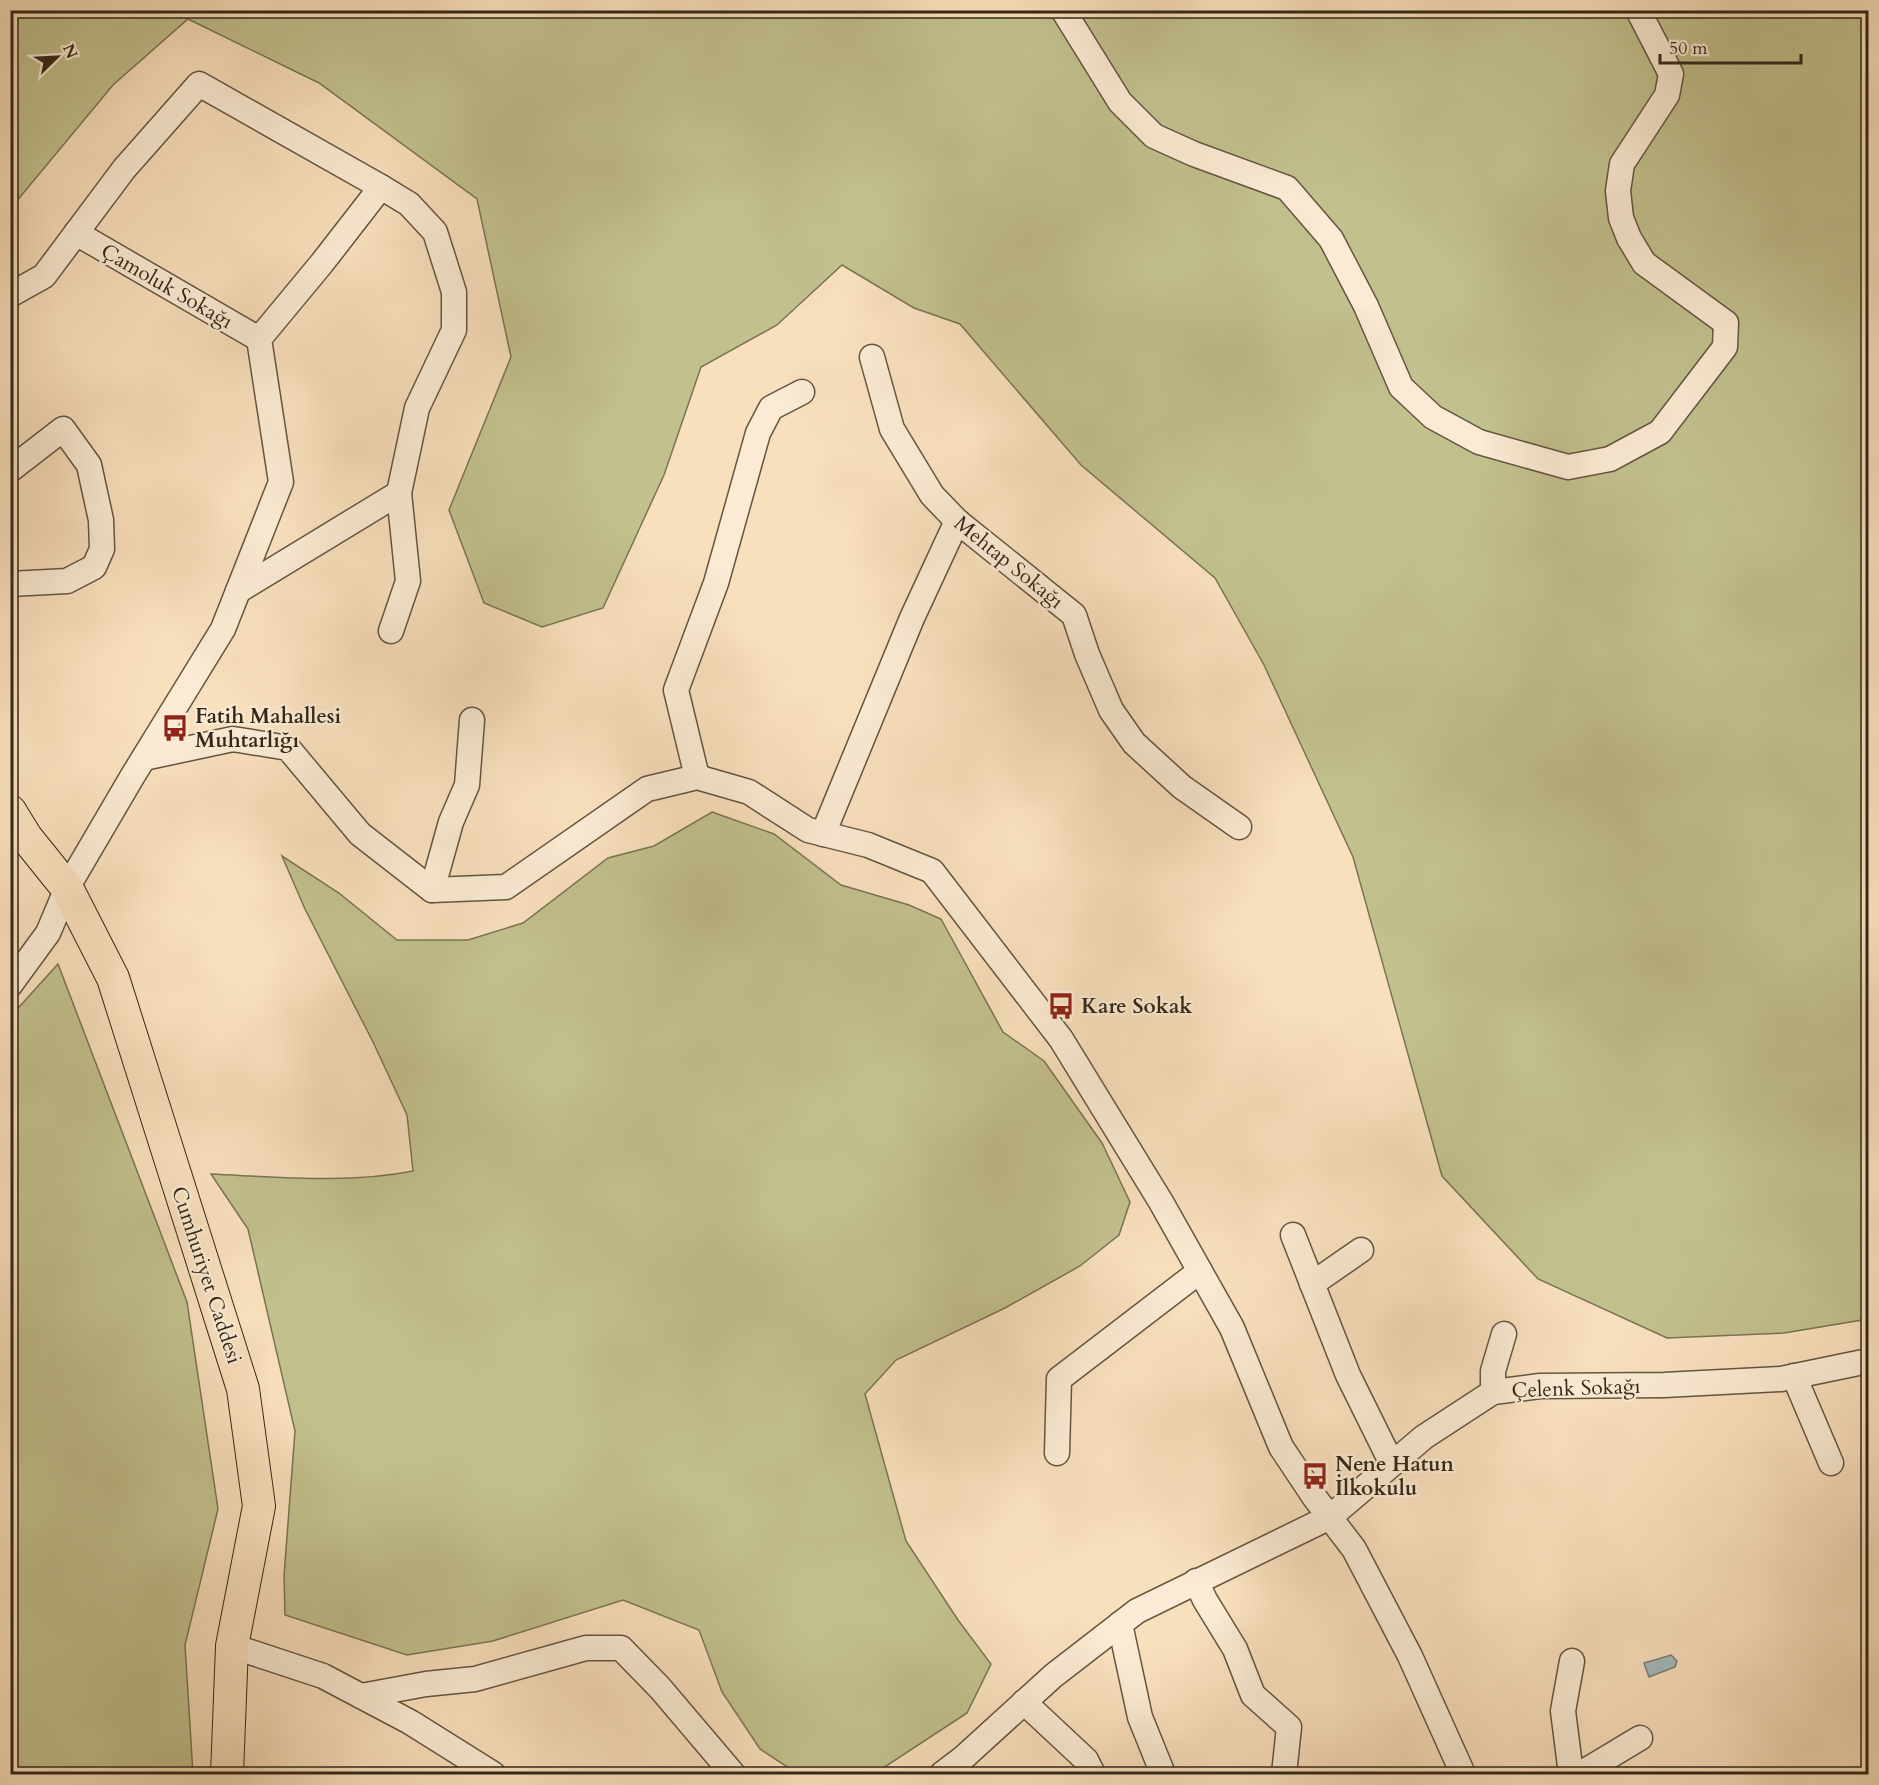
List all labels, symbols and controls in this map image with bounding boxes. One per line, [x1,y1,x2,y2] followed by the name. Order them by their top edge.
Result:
[27,27,87,87] north arrow
[1660,27,1801,65] scale bar
[1669,36,1708,61] text: 50 m
[57,40,83,62] text: N
[95,237,238,336] street label: Çamoluk Sokağı
[948,509,1070,616] street label: Mehtap Sokağı
[195,702,342,755] place label: Fatih Mahallesi Muhtarlığı
[160,713,190,743] bus stop icon: Fatih Mahallesi Muhtarlığı
[1046,991,1076,1021] bus stop icon: Kare Sokak
[1081,992,1192,1021] place label: Kare Sokak
[164,1183,249,1368] street label: Cumhuriyet Caddesi
[1511,1372,1641,1405] street label: Çelenk Sokağı
[1335,1450,1455,1503] place label: Nene Hatun İlkokulu
[1300,1461,1330,1491] bus stop icon: Nene Hatun İlkokulu

